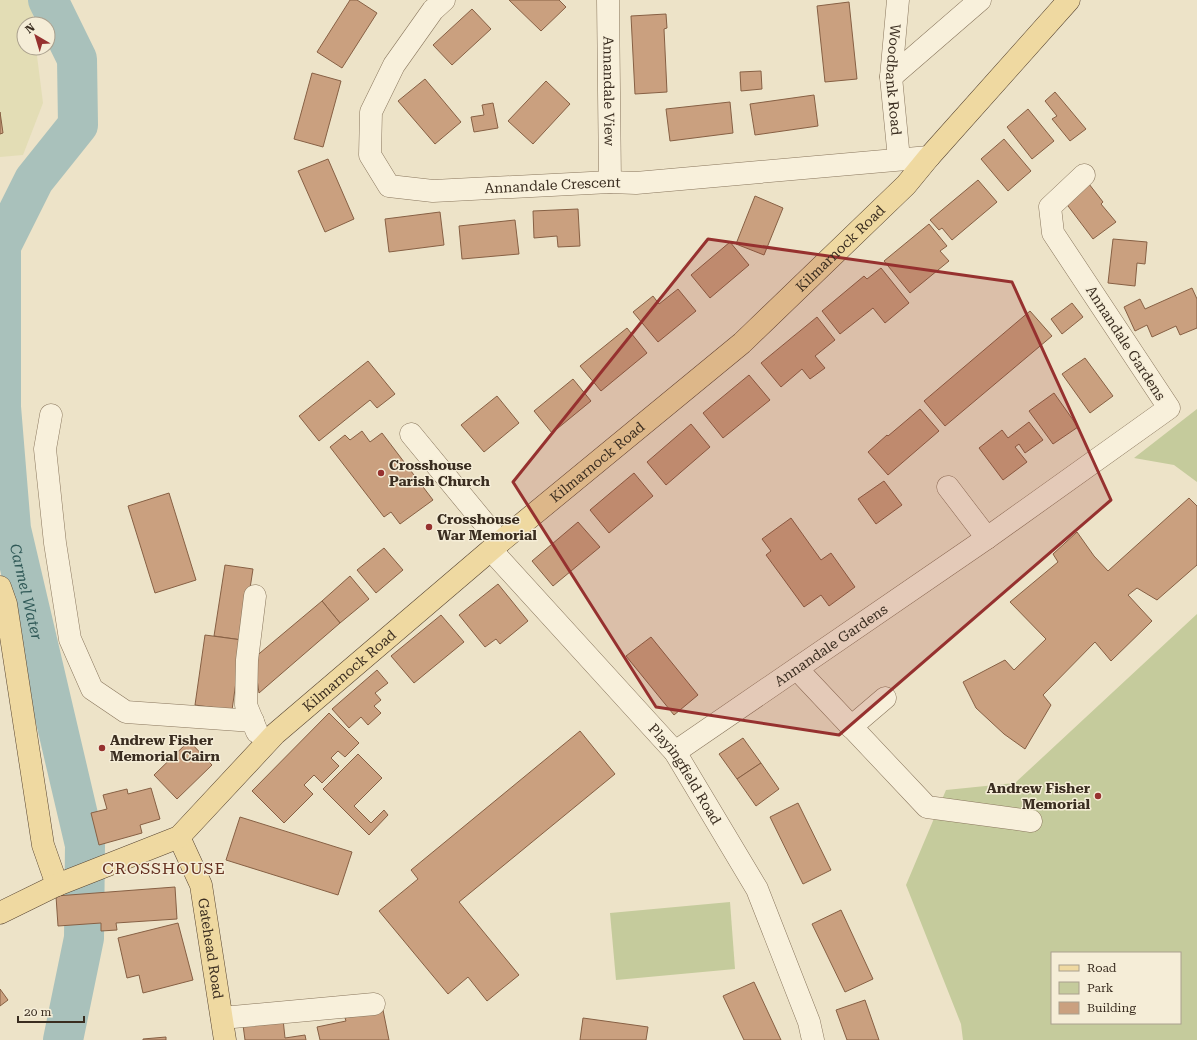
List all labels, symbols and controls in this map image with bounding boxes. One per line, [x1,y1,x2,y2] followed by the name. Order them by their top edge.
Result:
[16,16,56,56] north arrow
[23,20,38,36] text: N
[883,23,905,136] street label: Woodbank Road
[600,36,618,147] street label: Annandale View
[484,174,621,196] street label: Annandale Crescent
[792,202,888,295] street label: Kilmarnock Road
[1083,283,1169,404] street label: Annandale Gardens
[547,419,648,506] street label: Kilmarnock Road
[389,457,491,489] place label: Crosshouse Parish Church
[376,468,386,478] marker: Crosshouse Parish Church
[437,511,537,543] place label: Crosshouse War Memorial
[424,522,434,532] marker: Crosshouse War Memorial
[6,542,46,642] water label: Carmel Water
[771,601,891,689] street label: Annandale Gardens
[299,626,399,715] street label: Kilmarnock Road
[645,720,725,827] street label: Playingfield Road
[110,732,221,764] place label: Andrew Fisher Memorial Cairn
[97,743,107,753] marker: Andrew Fisher Memorial Cairn
[987,780,1091,812] place label: Andrew Fisher Memorial
[1093,791,1103,801] marker: Andrew Fisher Memorial
[102,859,226,878] district label: CROSSHOUSE
[195,897,227,1000] street label: Gatehead Road
[1051,952,1181,1024] legend
[1087,961,1117,975] text: Road
[1087,981,1114,995] text: Park
[18,998,84,1024] scale bar
[1087,1001,1136,1015] text: Building
[24,1005,51,1019] text: 20 m

